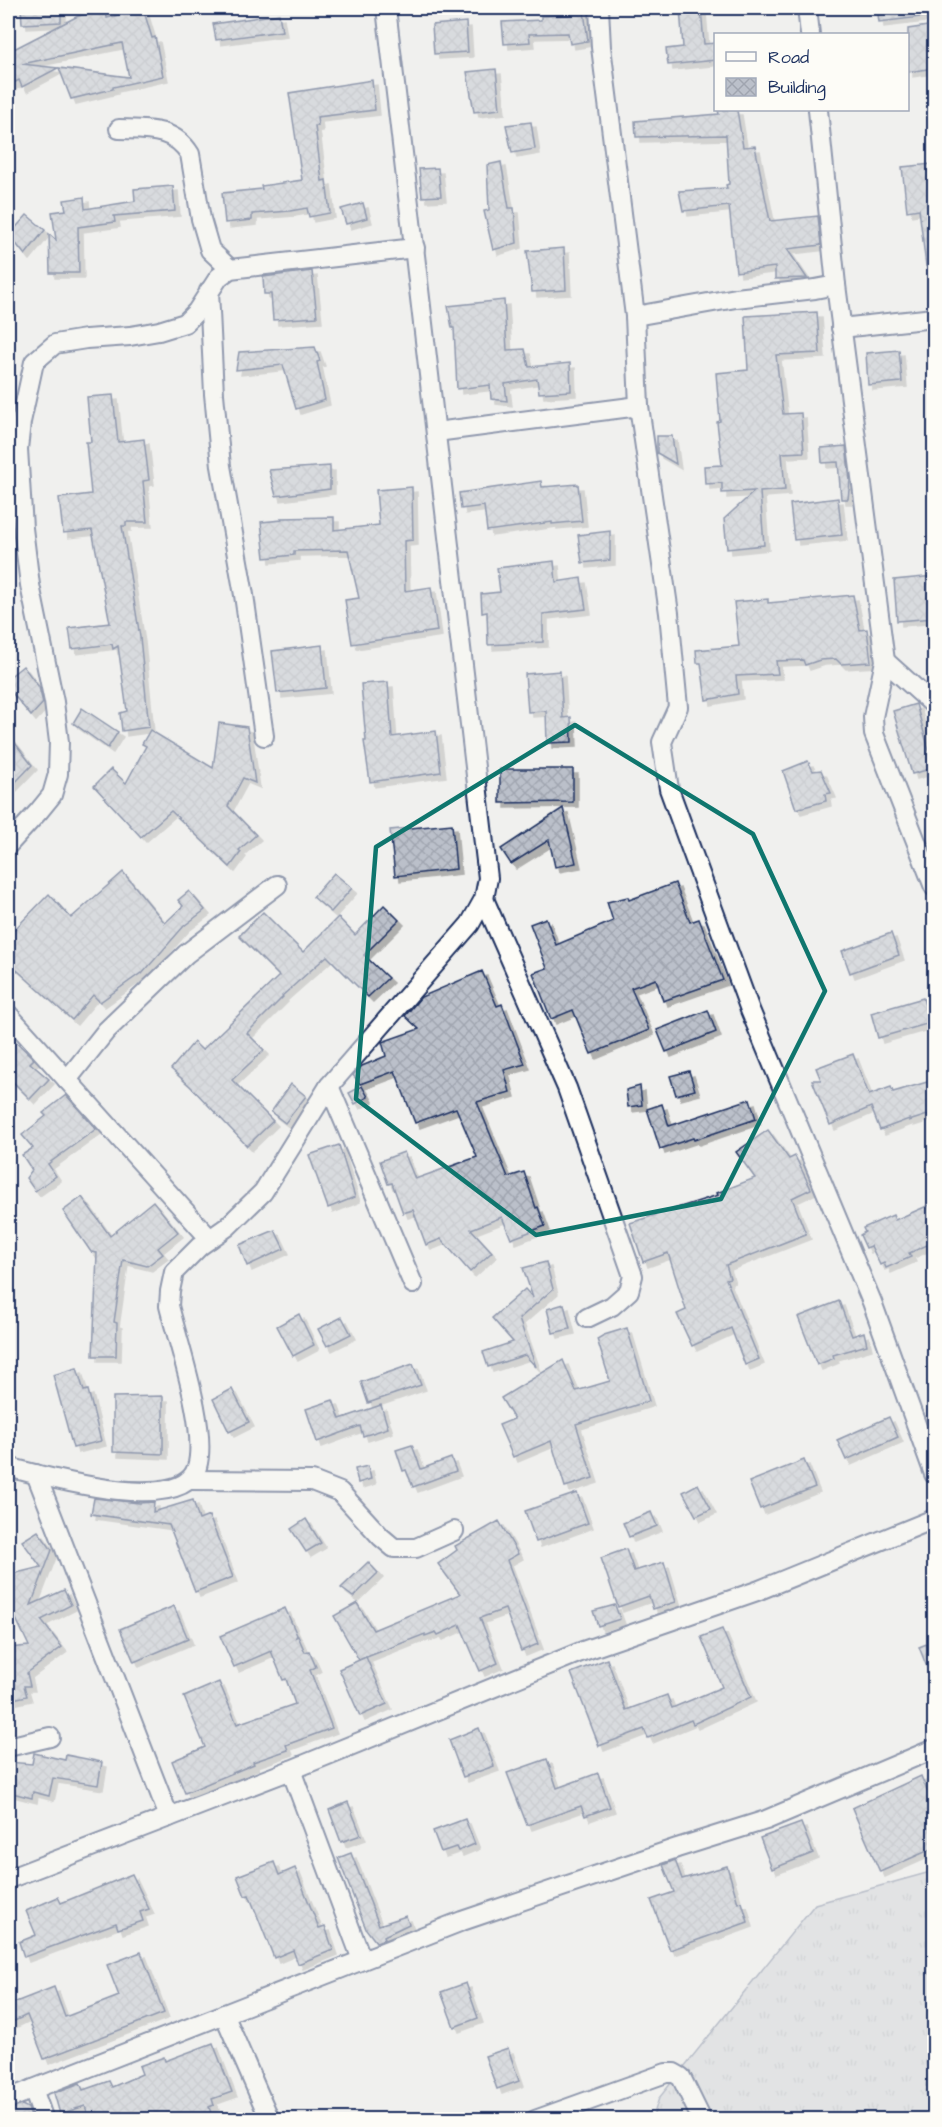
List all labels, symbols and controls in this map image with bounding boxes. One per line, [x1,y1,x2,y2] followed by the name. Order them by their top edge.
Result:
[714,33,909,111] legend
[768,45,809,70] text: Road
[768,75,826,101] text: Building

